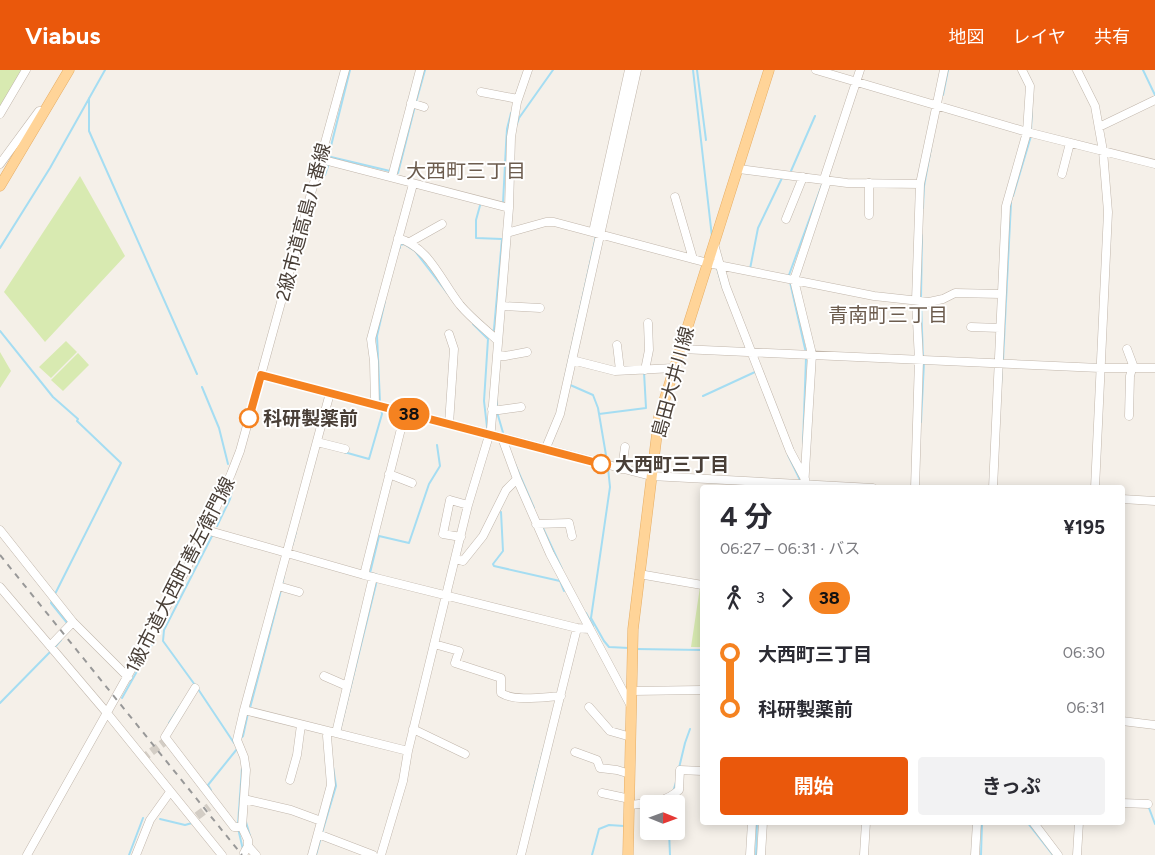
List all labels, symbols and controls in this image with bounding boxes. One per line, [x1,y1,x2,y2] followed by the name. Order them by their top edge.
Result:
[25,21,101,50] text: Viabus
[949,26,985,48] text: 地図
[1013,26,1066,48] text: レイヤ
[1094,26,1130,48] text: 共有
[271,140,335,304] street label: 2級市道高島八番線
[406,159,526,183] district label: 大西町三丁目
[828,303,948,327] district label: 青南町三丁目
[647,324,699,440] street label: 島田大井川線
[386,398,432,430] line badge: 38
[398,403,420,425] text: 38
[263,407,358,430] place label: 科研製薬前
[239,408,259,428] marker: 科研製薬前
[615,453,729,476] place label: 大西町三丁目
[591,454,611,474] marker: 大西町三丁目
[121,473,239,677] street label: 1級市道大西町善左衛門線
[720,499,772,533] text: 4 分
[1064,516,1105,539] text: ¥195
[720,539,860,558] text: 06:27 – 06:31 · バス
[720,584,748,612] icon: walk
[773,584,801,612] icon: forward
[819,587,840,609] text: 38
[756,588,765,607] text: 3
[758,643,872,666] text: 大西町三丁目
[1063,643,1105,662] text: 06:30
[758,698,853,721] text: 科研製薬前
[1066,698,1105,717] text: 06:31
[720,757,908,815] button: 開始
[918,757,1105,815] button: きっぷ
[640,795,685,840] north arrow
[640,795,685,840] map controls

